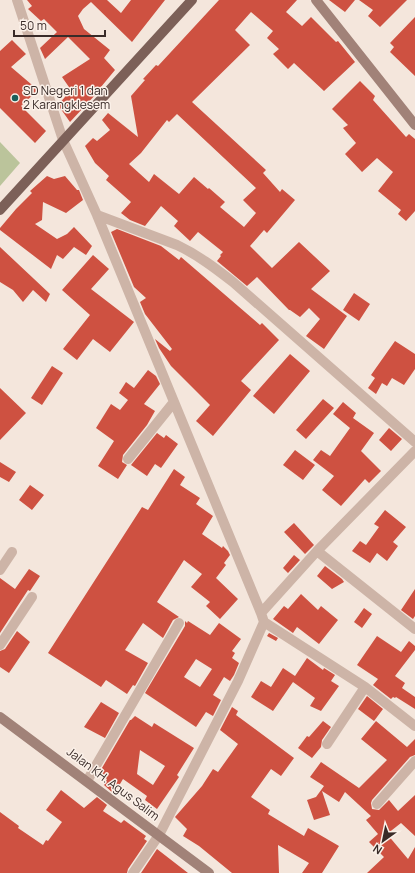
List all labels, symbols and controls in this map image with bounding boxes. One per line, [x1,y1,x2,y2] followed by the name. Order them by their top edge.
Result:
[14,12,105,38] scale bar
[20,17,47,34] text: 50 m
[23,82,110,113] place label: SD Negeri 1 dan 2 Karangklesem
[10,93,20,103] marker: SD Negeri 1 dan 2 Karangklesem
[63,743,163,824] street label: Jalan KH. Agus Salim
[363,821,403,861] north arrow
[370,841,385,858] text: N

